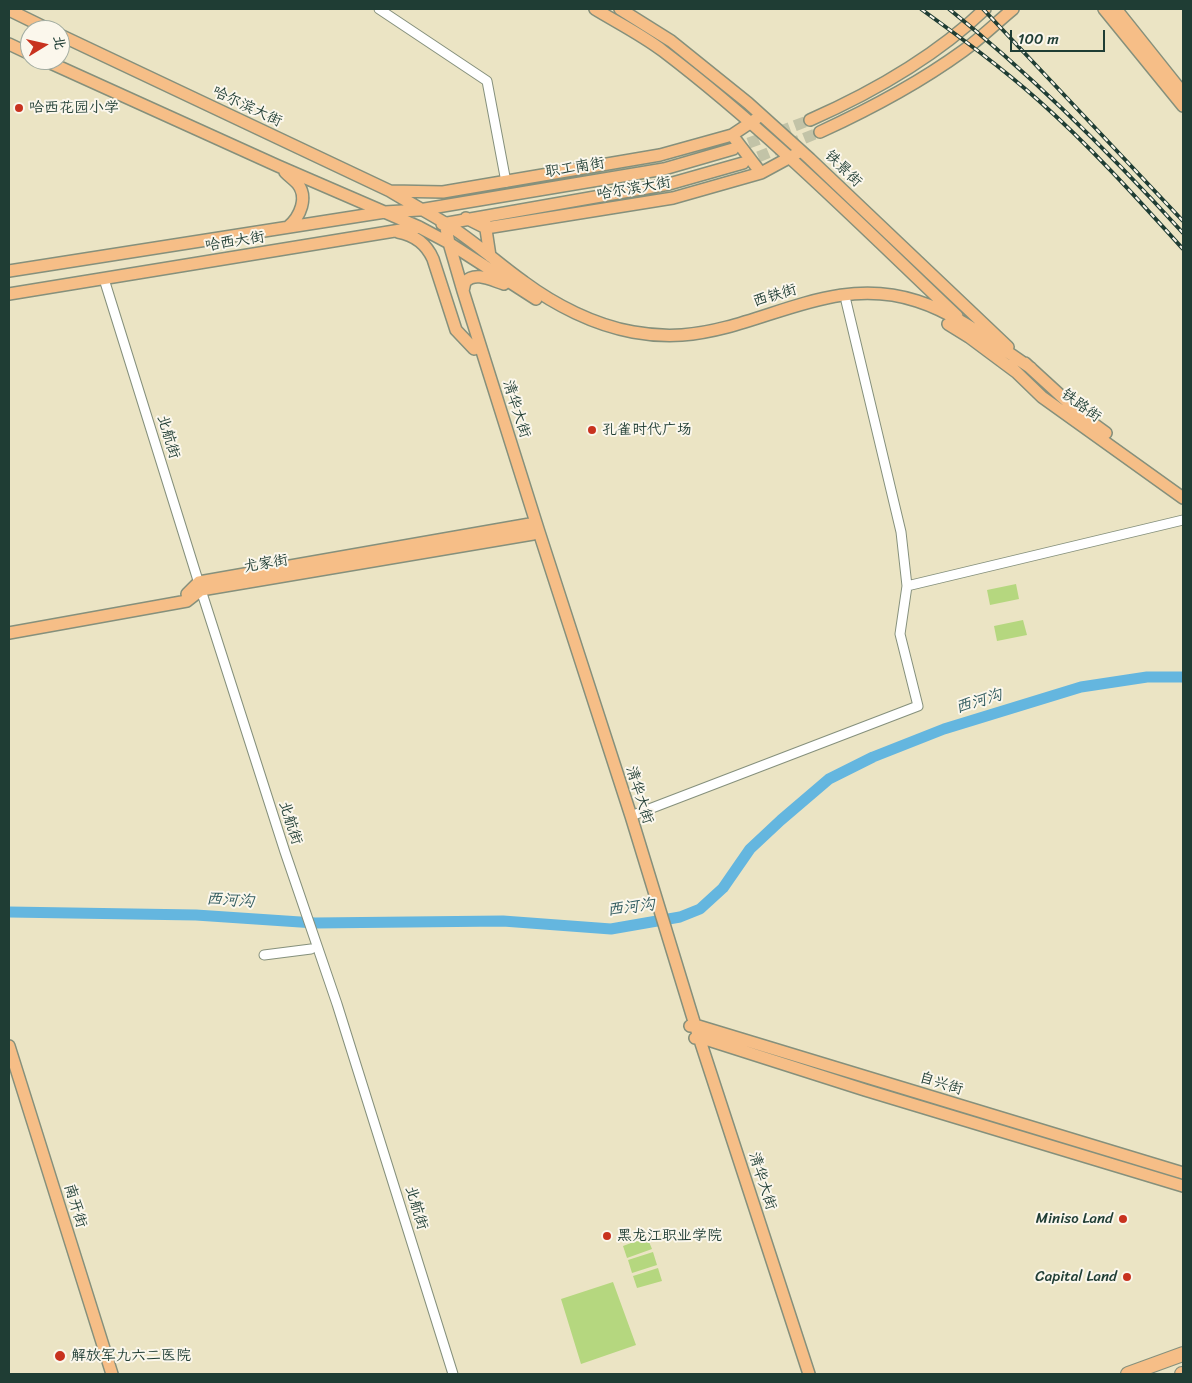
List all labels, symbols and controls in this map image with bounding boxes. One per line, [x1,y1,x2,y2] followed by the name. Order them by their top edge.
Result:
[20,20,70,70] north arrow
[1012,20,1107,52] scale bar
[1018,26,1059,52] text: 100 m
[46,34,73,52] text: 北
[209,83,285,131] street label: 哈尔滨大街
[29,99,119,117] place label: 哈西花园小学
[13,102,25,114] marker: 哈西花园小学
[821,147,865,191] street label: 铁景街
[544,154,606,182] street label: 职工南街
[596,174,672,204] street label: 哈尔滨大街
[204,228,266,256] street label: 哈西大街
[751,281,799,311] street label: 西铁街
[498,378,534,440] street label: 清华大街
[1058,385,1104,427] street label: 铁路街
[153,413,183,461] street label: 北航街
[602,421,692,439] place label: 孔雀时代广场
[586,424,598,436] marker: 孔雀时代广场
[242,551,290,577] street label: 尤家街
[953,686,1005,718] water label: 西河沟
[621,764,657,826] street label: 清华大街
[274,799,306,847] street label: 北航街
[205,890,255,912] water label: 西河沟
[606,896,656,920] water label: 西河沟
[917,1069,965,1099] street label: 自兴街
[744,1150,780,1212] street label: 清华大街
[60,1182,90,1230] street label: 南开街
[401,1184,431,1232] street label: 北航街
[1036,1210,1113,1228] place label: Miniso Land
[1117,1213,1129,1225] marker: Miniso Land
[617,1227,722,1245] place label: 黑龙江职业学院
[601,1230,613,1242] marker: 黑龙江职业学院
[1035,1268,1117,1286] place label: Capital Land
[1121,1271,1133,1283] marker: Capital Land
[71,1347,191,1365] place label: 解放军九六二医院
[53,1349,67,1363] marker: 解放军九六二医院

